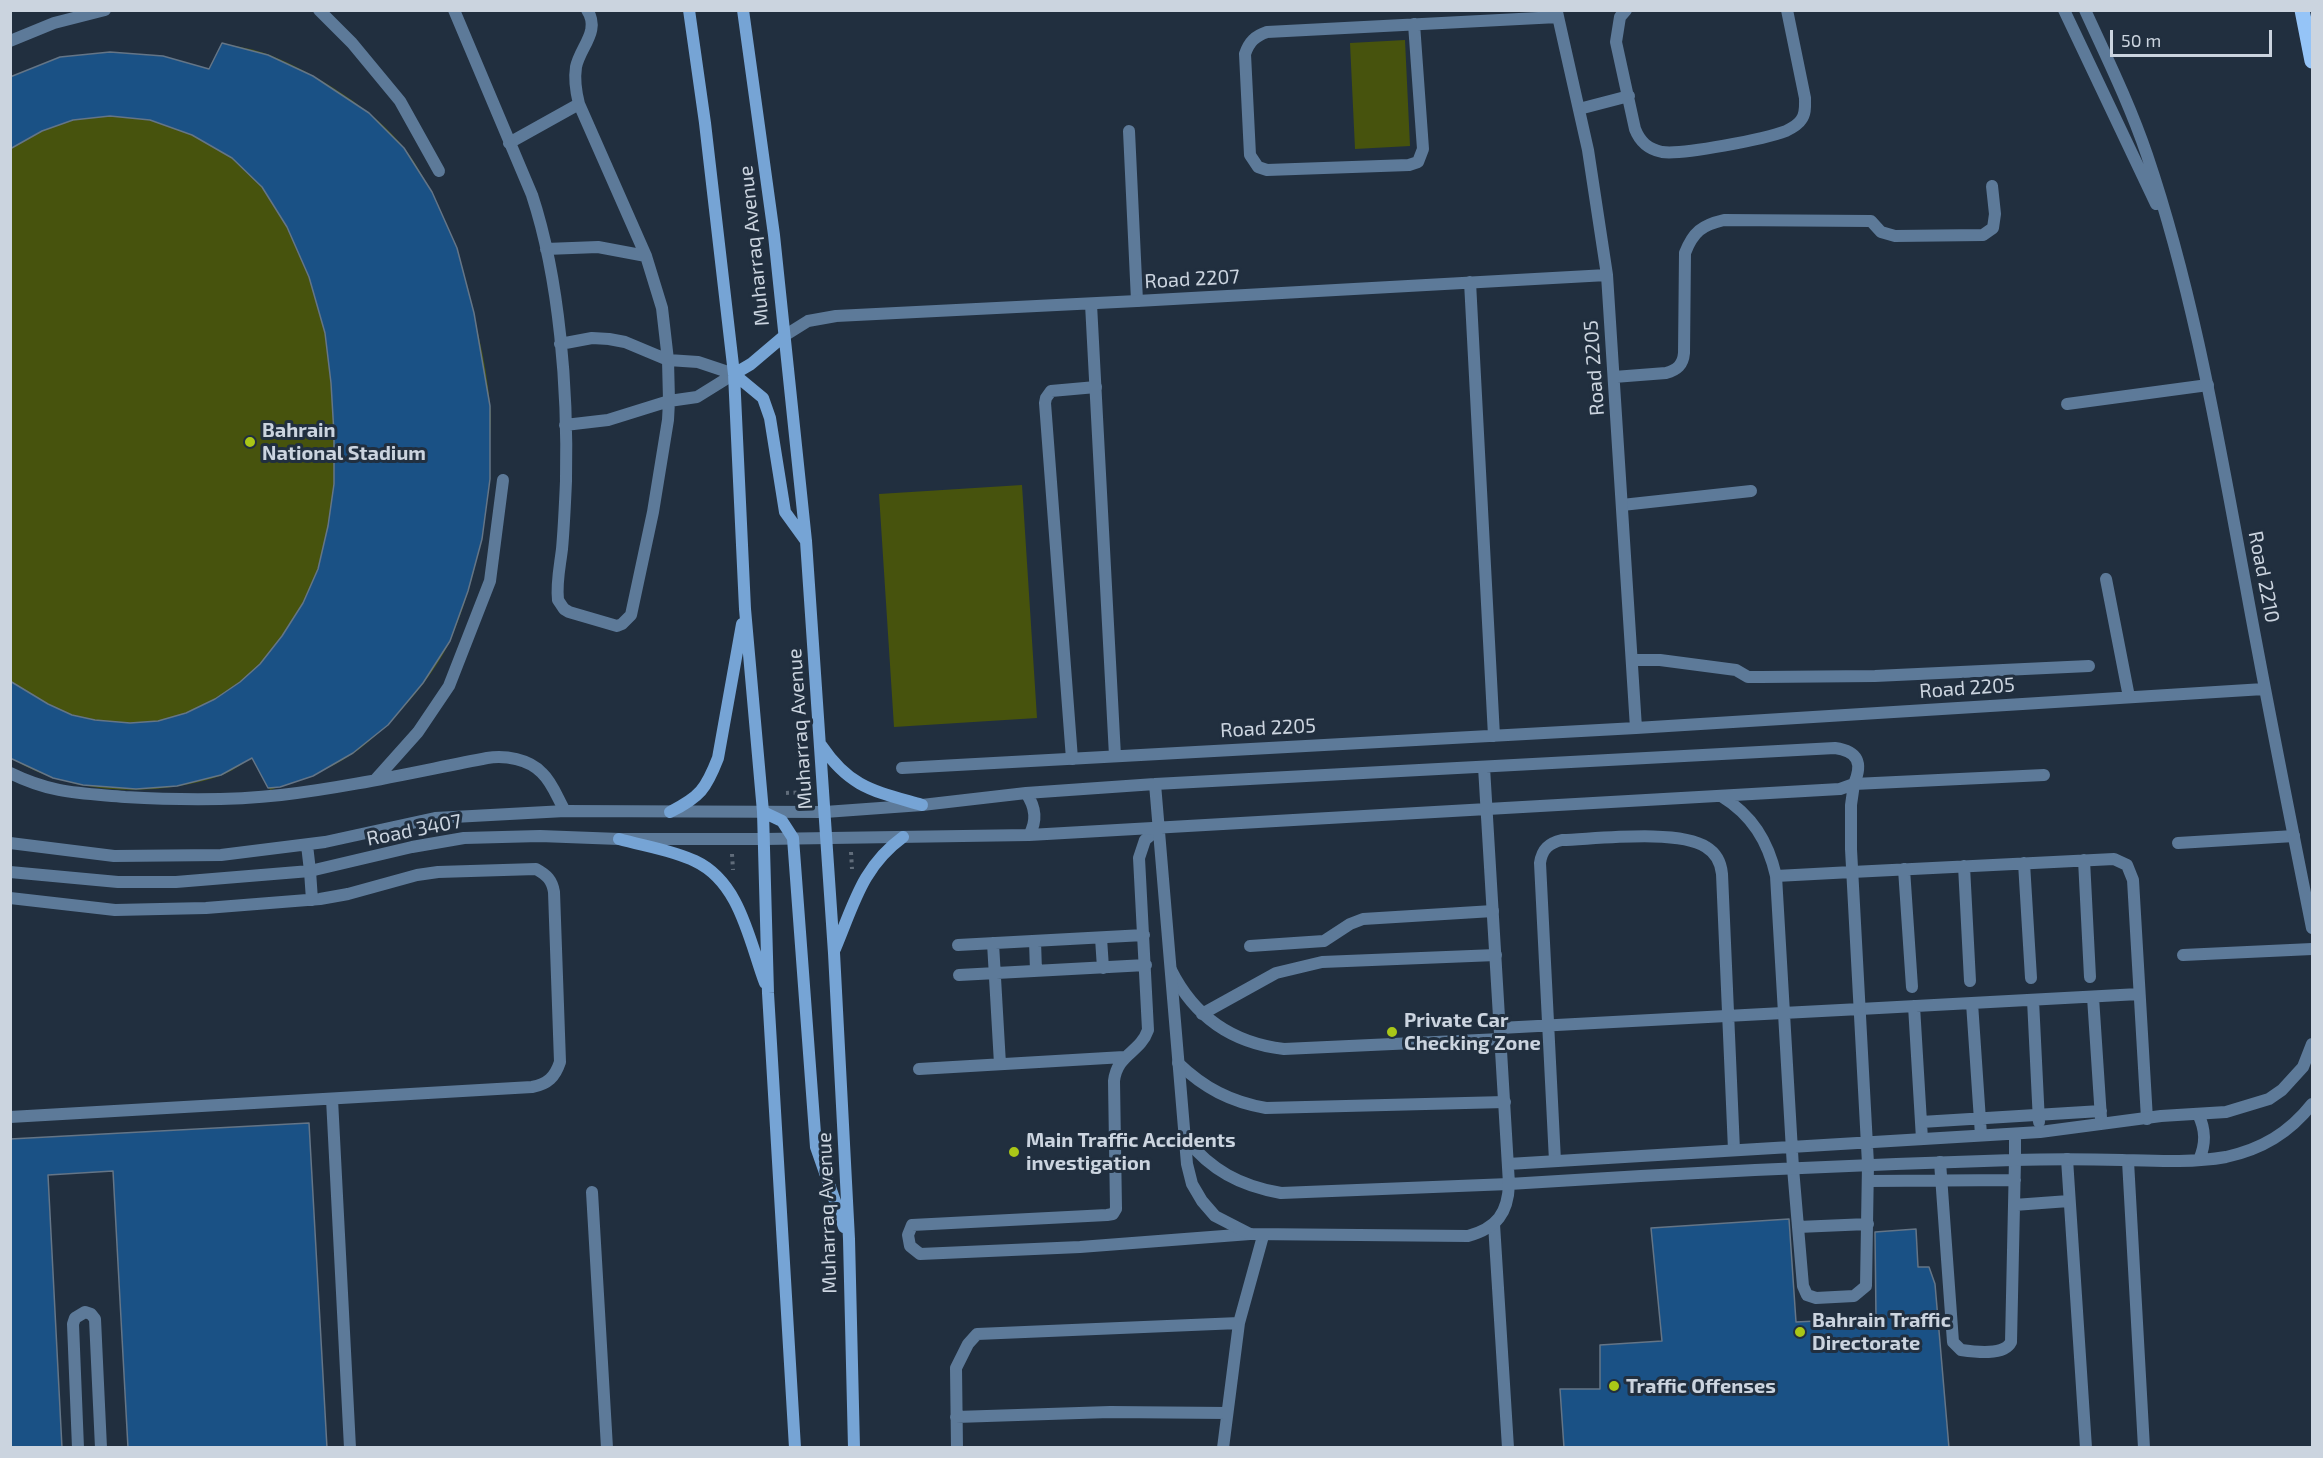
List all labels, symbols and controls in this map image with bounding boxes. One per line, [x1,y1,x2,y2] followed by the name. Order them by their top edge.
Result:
[2113,18,2275,56] scale bar
[2121,29,2161,51] text: 50 m
[734,164,774,328] street label: Muharraq Avenue
[1144,265,1240,293] street label: Road 2207
[1579,319,1609,417] street label: Road 2205
[262,418,426,465] place label: Bahrain National Stadium
[243,435,257,449] marker: Bahrain National Stadium
[2243,529,2285,625] street label: Road 2210
[782,648,818,810] street label: Muharraq Avenue
[1918,673,2016,703] street label: Road 2205
[1220,714,1316,742] street label: Road 2205
[364,809,464,851] street label: Road 3407
[1404,1008,1541,1055] place label: Private Car Checking Zone
[1385,1025,1399,1039] marker: Private Car Checking Zone
[1026,1128,1236,1175] place label: Main Traffic Accidents investigation
[812,1132,842,1294] street label: Muharraq Avenue
[1007,1145,1021,1159] marker: Main Traffic Accidents investigation
[1812,1308,1951,1355] place label: Bahrain Traffic Directorate
[1793,1325,1807,1339] marker: Bahrain Traffic Directorate
[1626,1374,1776,1398] place label: Traffic Offenses
[1607,1379,1621,1393] marker: Traffic Offenses

